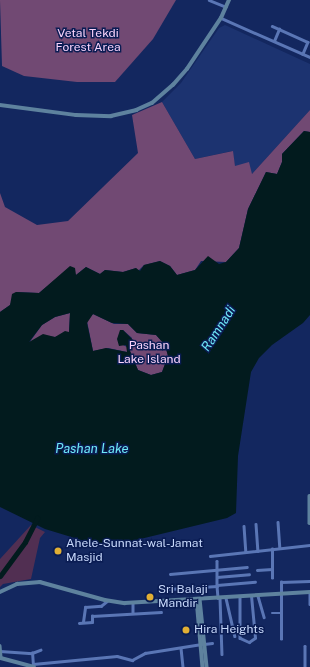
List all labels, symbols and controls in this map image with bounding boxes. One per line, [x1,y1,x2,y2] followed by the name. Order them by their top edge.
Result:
[55,27,121,55] park label: Vetal Tekdi Forest Area
[199,303,239,355] water label: Ramnadi
[117,339,181,367] park label: Pashan Lake Island
[55,441,129,457] water label: Pashan Lake
[66,537,203,565] place label: Ahele-Sunnat-wal-Jamat Masjid
[53,546,63,556] marker: Ahele-Sunnat-wal-Jamat Masjid
[158,583,208,611] place label: Sri Balaji Mandir
[145,592,155,602] marker: Sri Balaji Mandir
[194,623,264,637] place label: Hira Heights
[181,625,191,635] marker: Hira Heights

